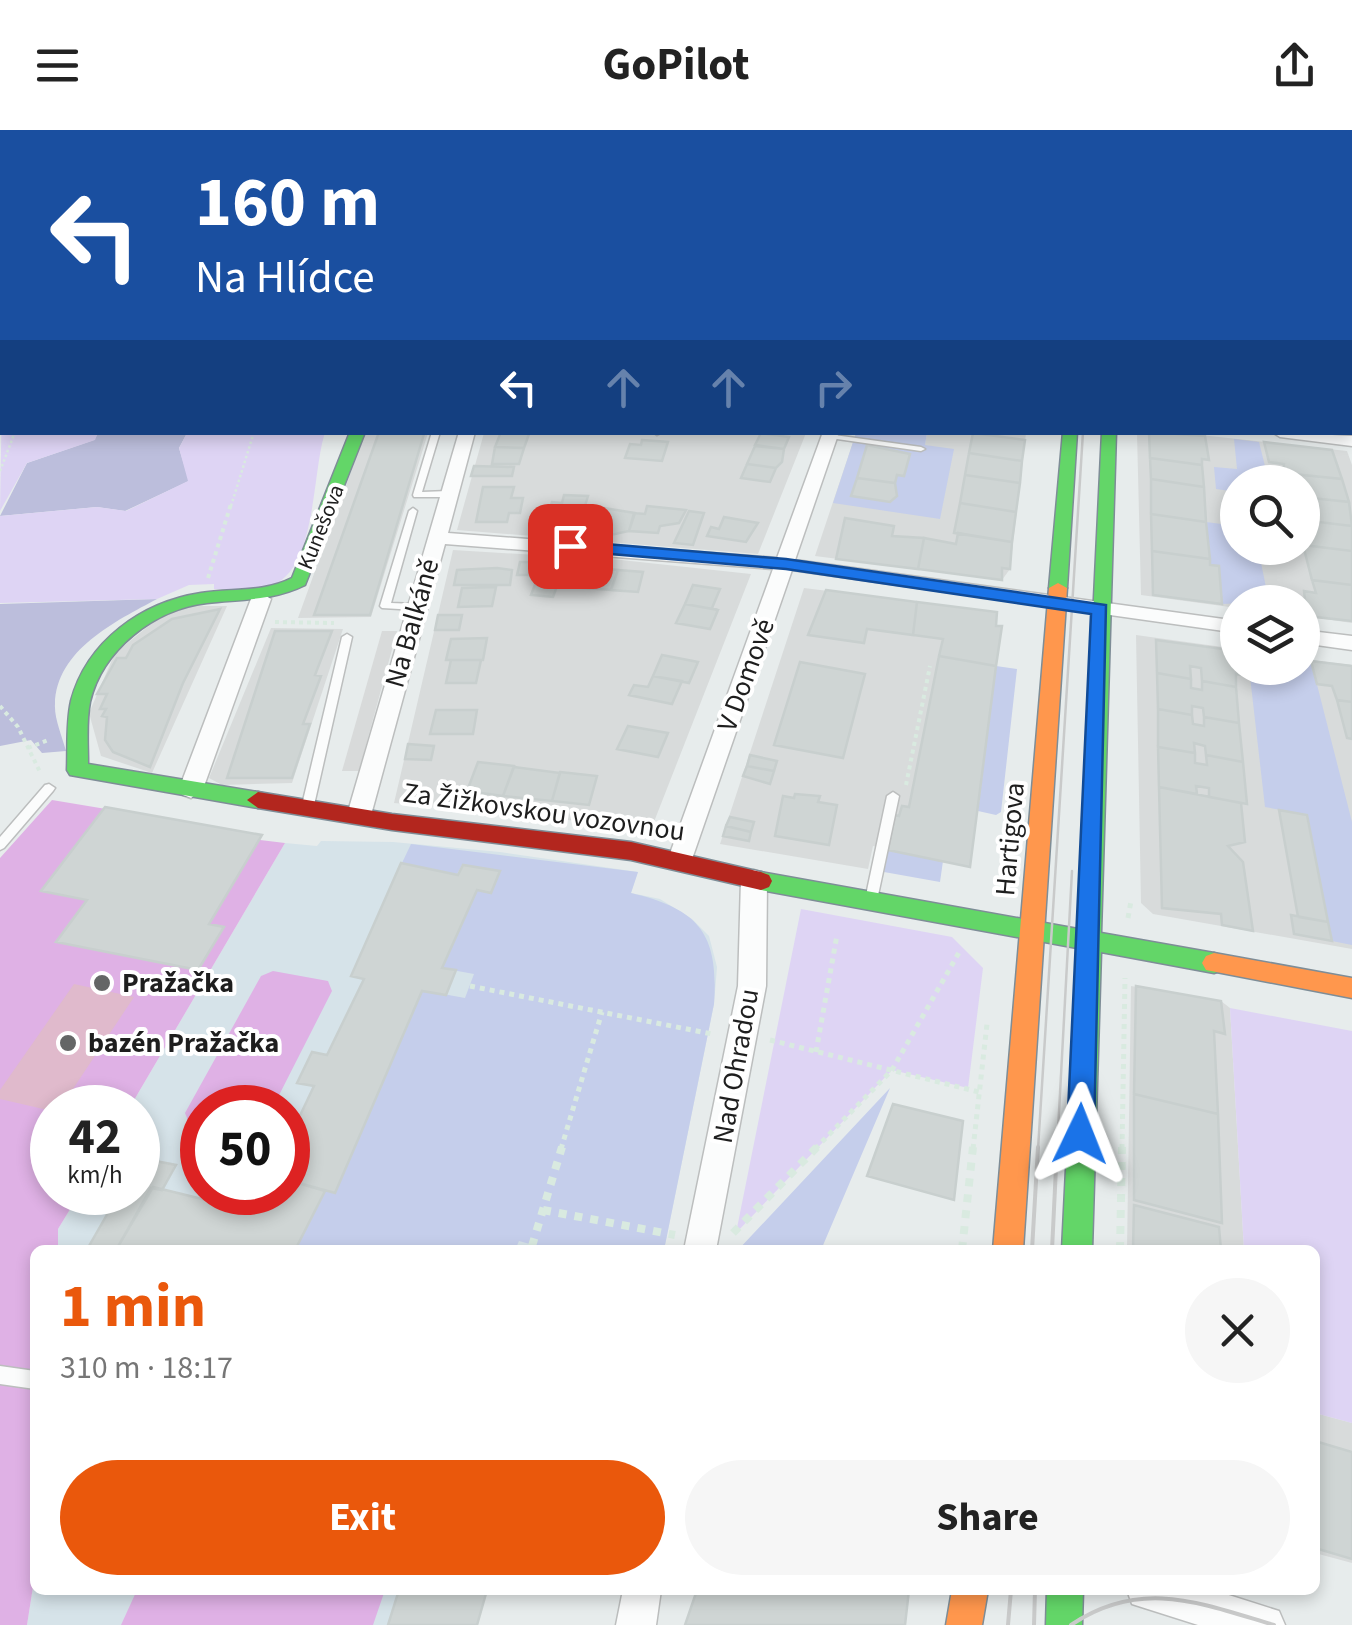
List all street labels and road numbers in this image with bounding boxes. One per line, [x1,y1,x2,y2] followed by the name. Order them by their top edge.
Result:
[289,480,353,574] street label: Kunešova
[375,554,449,692] street label: Na Balkáně
[707,613,785,737] street label: V Domově
[400,772,688,852] street label: Za Žižkovskou vozovnou
[985,781,1035,897] street label: Hartigova
[703,986,769,1146] street label: Nad Ohradou

